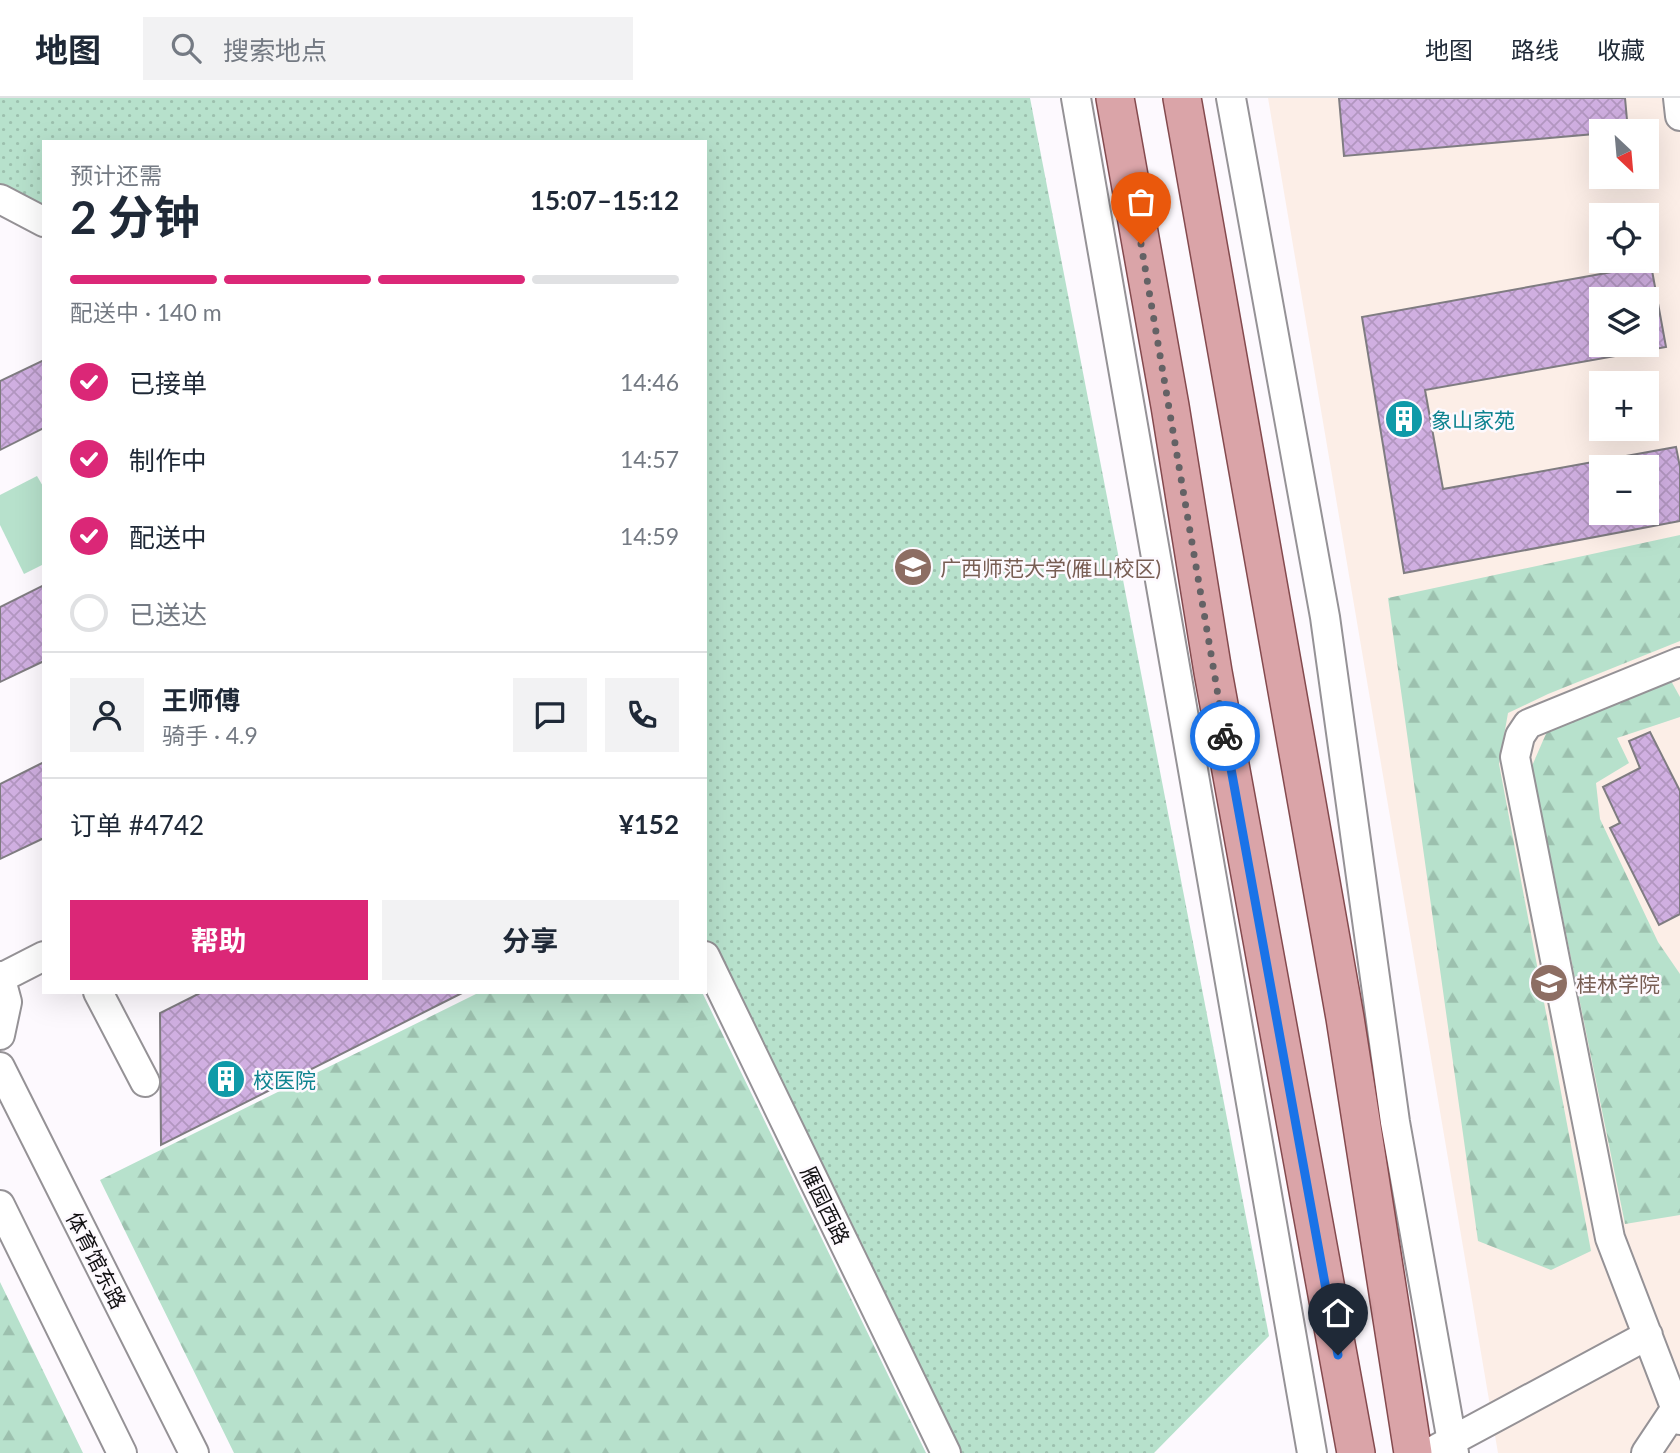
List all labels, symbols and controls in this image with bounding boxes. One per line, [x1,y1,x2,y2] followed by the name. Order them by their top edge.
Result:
[143,17,633,80] search box
[35,29,101,69] text: 地图
[167,29,205,67] icon: search
[223,34,327,66] text: 搜索地点
[1425,35,1473,64] text: 地图
[1511,35,1559,64] text: 路线
[1597,35,1645,64] text: 收藏
[1589,119,1659,189] north arrow
[1589,119,1659,525] map controls
[70,161,162,189] text: 预计还需
[1111,172,1171,244] pin
[1122,183,1160,221] icon: bag
[530,184,679,216] text: 15:07–15:12
[70,189,200,244] text: 2 分钟
[1589,203,1659,273] button: locate
[1589,287,1659,357] button: layers
[70,298,222,326] text: 配送中 · 140 m
[70,363,108,401] icon: check
[129,367,207,399] text: 已接单
[620,368,679,396] text: 14:46
[1589,371,1659,441] button: +
[1383,398,1425,440] building icon: 象山家苑
[1431,407,1515,432] place label: 象山家苑
[70,440,108,478] icon: check
[129,444,207,476] text: 制作中
[620,445,679,473] text: 14:57
[1589,455,1659,525] button: −
[70,517,108,555] icon: check
[129,521,207,553] text: 配送中
[620,522,679,550] text: 14:59
[892,546,934,588] school or university icon: 广西师范大学(雁山校区)
[940,555,1161,580] place label: 广西师范大学(雁山校区)
[129,598,207,630] text: 已送达
[70,678,144,752] button: person
[513,678,587,752] button: chat
[605,678,679,752] button: phone
[162,684,240,716] text: 王师傅
[1190,701,1260,771] courier
[1206,717,1244,755] icon: bike
[162,721,258,749] text: 骑手 · 4.9
[619,808,679,840] text: ¥152
[70,809,204,841] text: 订单 #4742
[70,900,368,980] button: 帮助
[382,900,679,980] button: 分享
[1528,962,1570,1004] school or university icon: 桂林学院
[1576,971,1660,996] place label: 桂林学院
[205,1058,247,1100] building icon: 校医院
[253,1067,316,1092] place label: 校医院
[796,1162,856,1248] street label: 雁园西路
[62,1208,132,1312] street label: 体育馆东路
[1308,1283,1368,1355] pin
[1319,1294,1357,1332] icon: home

